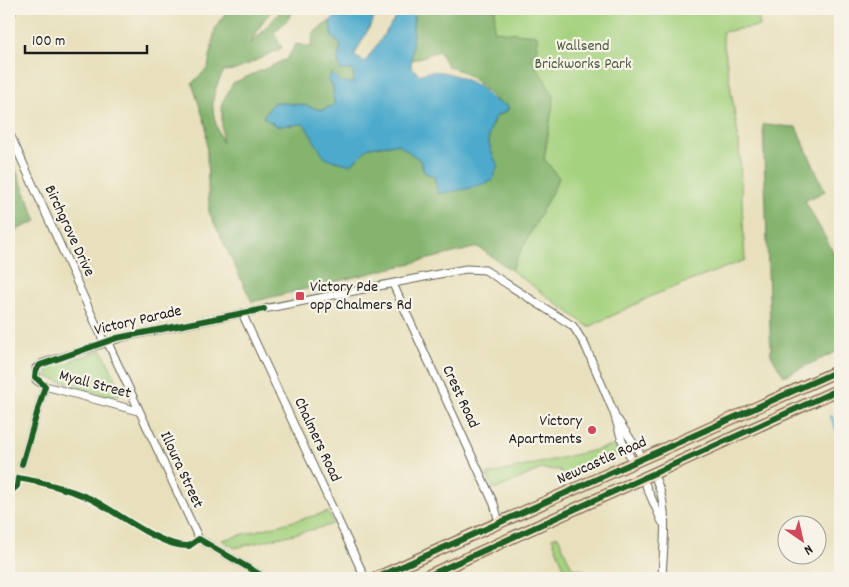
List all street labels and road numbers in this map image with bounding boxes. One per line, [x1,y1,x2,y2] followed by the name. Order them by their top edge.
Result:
[38,182,100,280] street label: Birchgrove Drive
[92,300,184,342] street label: Victory Parade
[435,362,485,432] street label: Crest Road
[57,364,134,406] street label: Myall Street
[287,394,347,486] street label: Chalmers Road
[153,428,209,512] street label: Illoura Street
[553,431,651,491] street label: Newcastle Road

